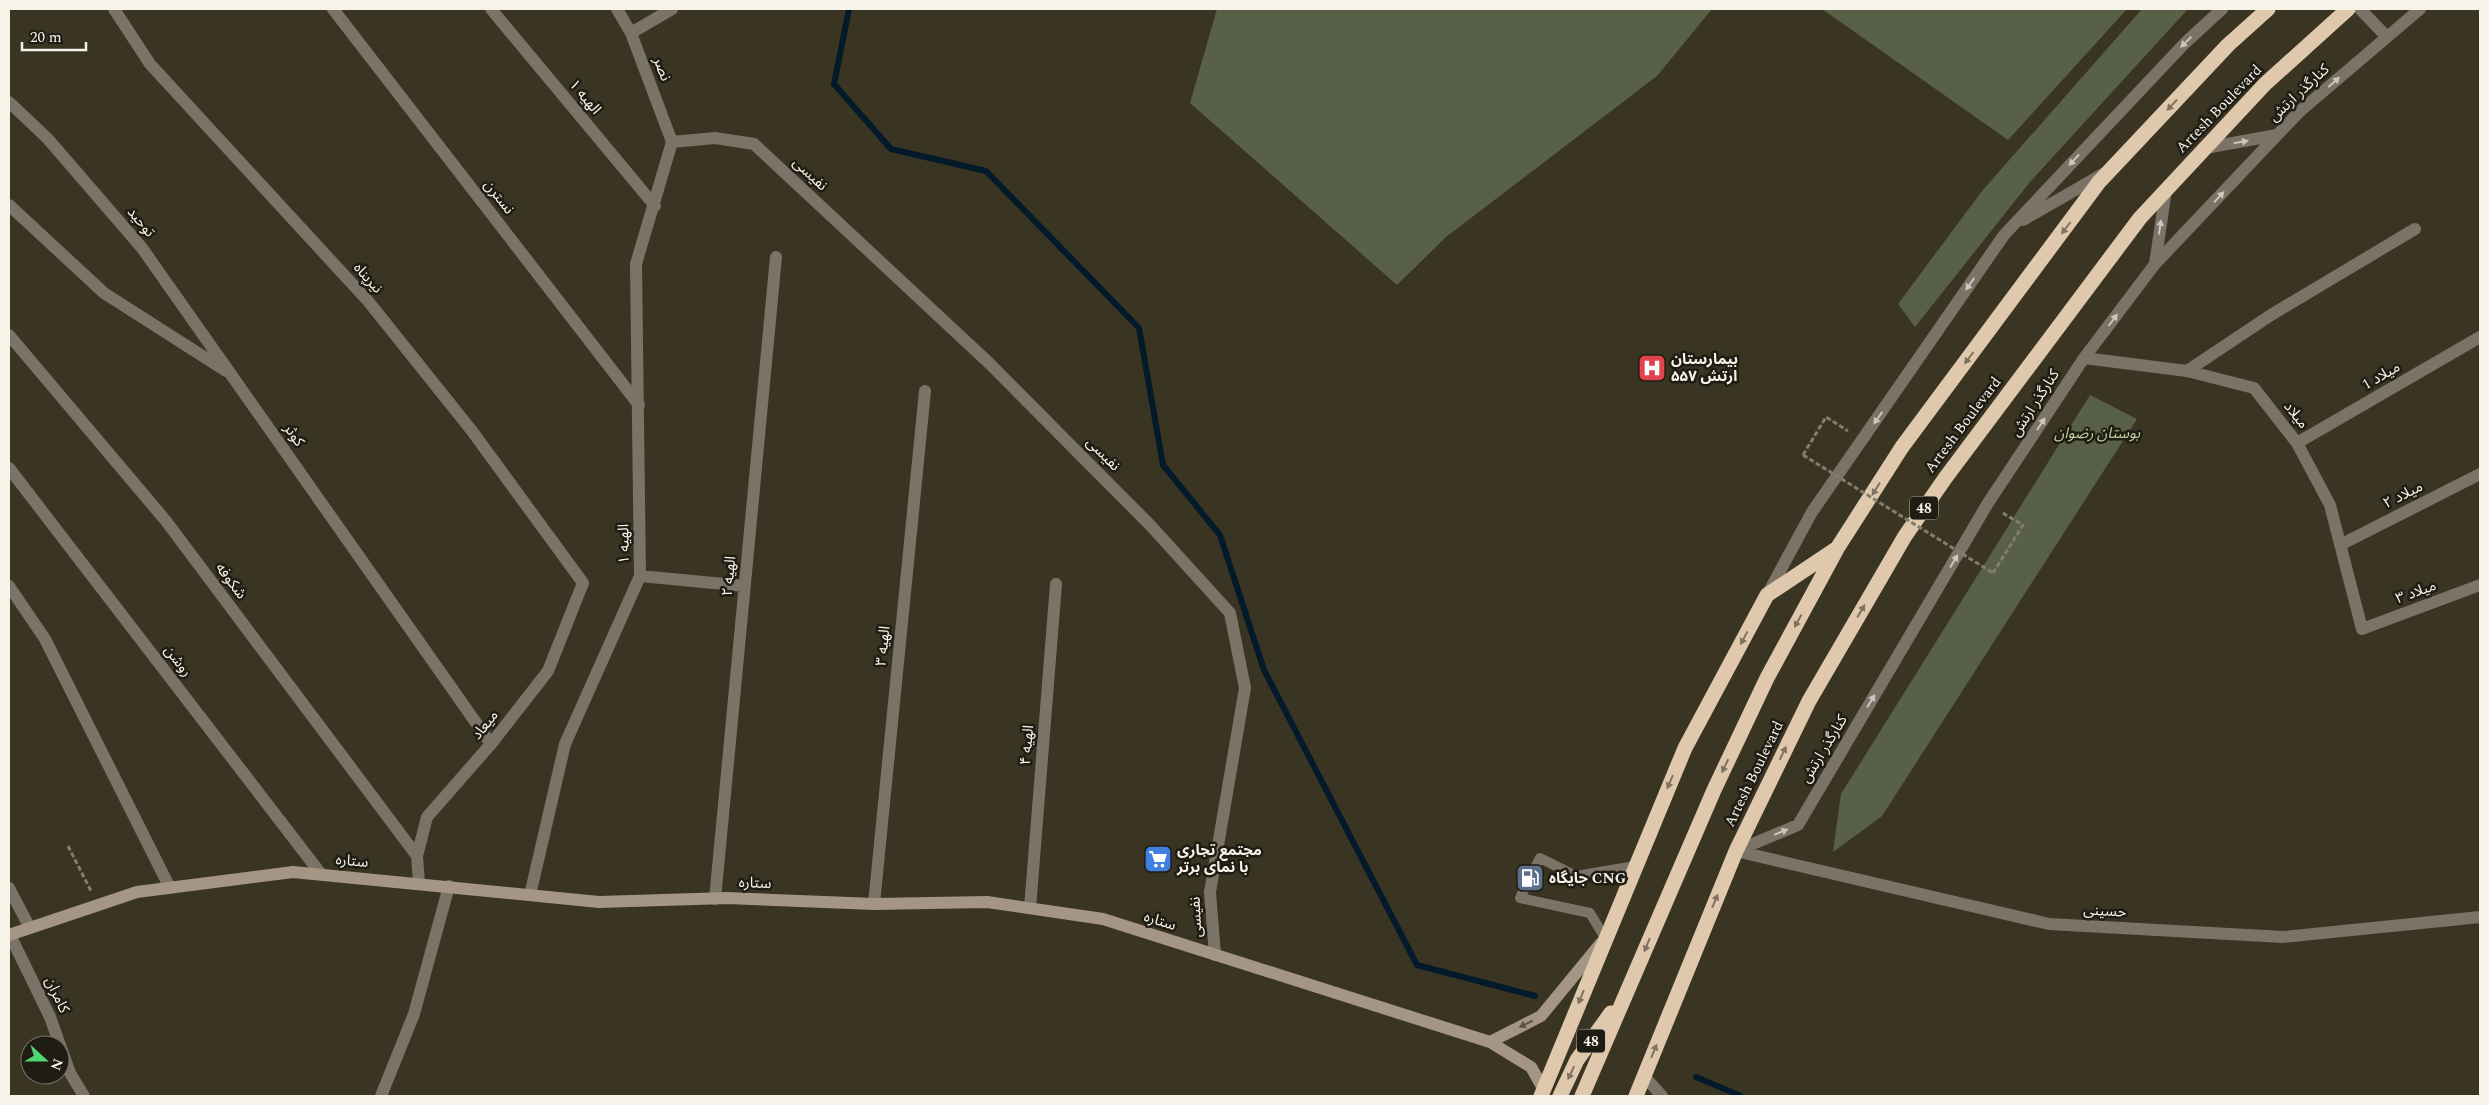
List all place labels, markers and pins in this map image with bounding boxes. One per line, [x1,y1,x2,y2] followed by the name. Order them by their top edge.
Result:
[1671,348,1738,388] place label: بیمارستان ۵۵۷ ارتش
[1637,353,1667,383] hospital icon: بیمارستان ۵۵۷ ارتش
[1176,839,1262,879] place label: مجتمع تجاری با نمای برتر
[1143,844,1173,874] supermarket icon: مجتمع تجاری با نمای برتر
[1515,863,1545,893] fuel station icon: جایگاه CNG
[1549,867,1626,890] place label: جایگاه CNG

